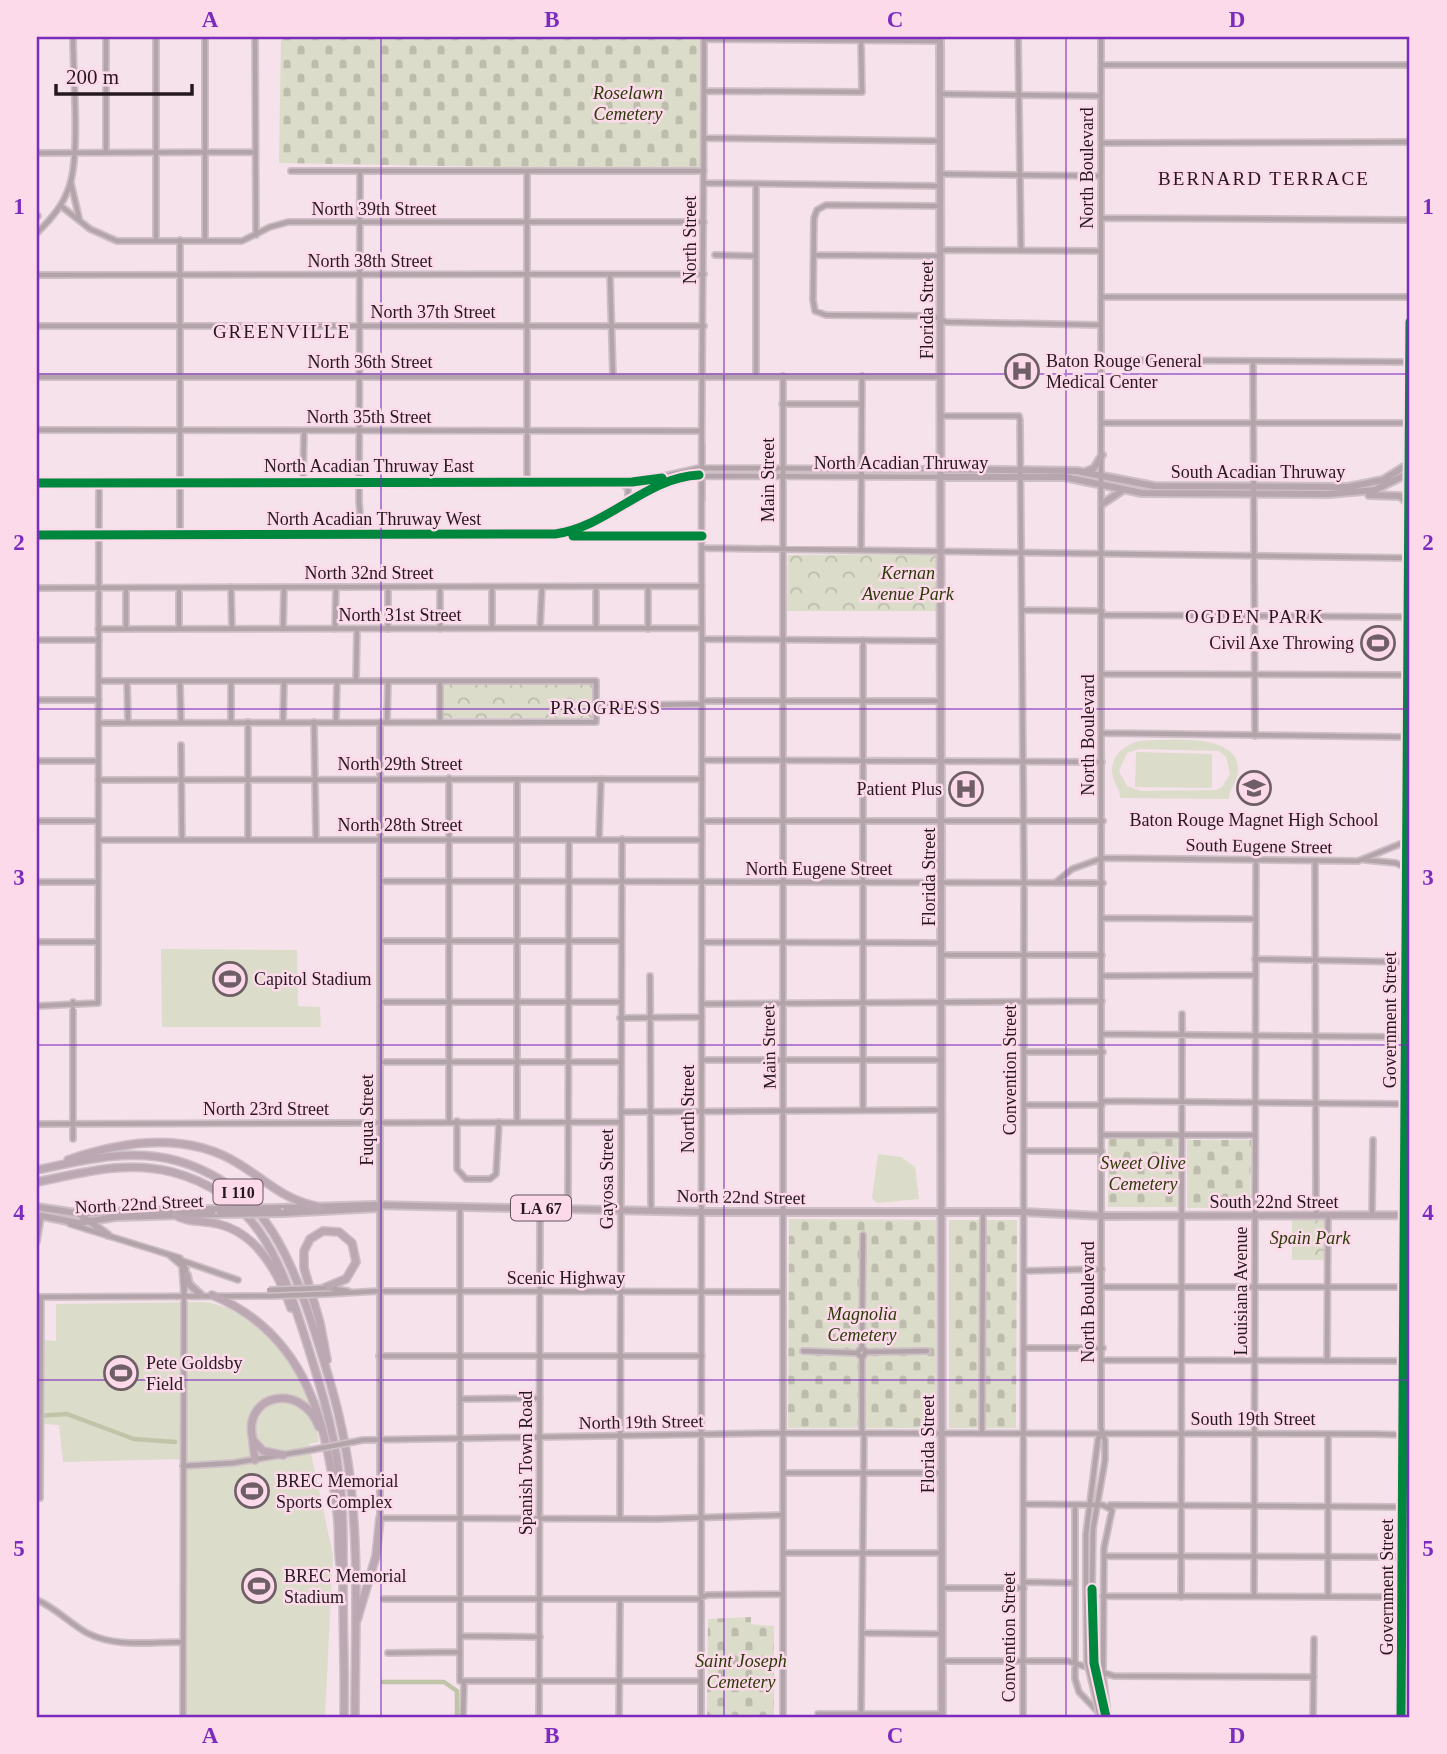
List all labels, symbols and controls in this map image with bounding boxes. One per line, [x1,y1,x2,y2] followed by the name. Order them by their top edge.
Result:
[202,7,219,32] text: A
[544,7,560,32] text: B
[887,7,903,32] text: C
[1229,7,1245,32] text: D
[56,52,192,96] scale bar
[66,65,119,89] text: 200 m
[592,83,663,124] park label: Roselawn Cemetery
[1077,107,1097,229] street label: North Boulevard
[1158,168,1370,189] district label: BERNARD TERRACE
[13,194,25,219] text: 1
[1422,194,1434,219] text: 1
[680,196,700,284] street label: North Street
[312,199,436,219] street label: North 39th Street
[308,251,432,271] street label: North 38th Street
[917,261,937,359] street label: Florida Street
[371,302,495,322] street label: North 37th Street
[213,321,351,342] district label: GREENVILLE
[1046,351,1202,392] place label: Baton Rouge General Medical Center
[308,352,432,372] street label: North 36th Street
[1003,352,1041,390] hospital icon: Baton Rouge General Medical Center
[307,407,431,427] street label: North 35th Street
[758,438,778,522] street label: Main Street
[814,453,988,473] street label: North Acadian Thruway
[264,456,474,476] street label: North Acadian Thruway East
[1171,462,1345,482] street label: South Acadian Thruway
[267,509,481,529] street label: North Acadian Thruway West
[13,530,25,555] text: 2
[1422,530,1434,555] text: 2
[305,563,433,583] street label: North 32nd Street
[861,563,955,604] park label: Kernan Avenue Park
[339,605,462,625] street label: North 31st Street
[1185,606,1325,627] district label: OGDEN PARK
[1359,624,1397,662] sports icon: Civil Axe Throwing
[1209,633,1354,653] place label: Civil Axe Throwing
[1078,674,1098,796] street label: North Boulevard
[550,697,662,718] district label: PROGRESS
[338,754,462,774] street label: North 29th Street
[1235,769,1273,807] school or university icon: Baton Rouge Magnet High School
[947,770,985,808] hospital icon: Patient Plus
[856,779,942,799] place label: Patient Plus
[1130,810,1378,830] place label: Baton Rouge Magnet High School
[338,815,462,835] street label: North 28th Street
[919,828,939,926] street label: Florida Street
[1185,835,1333,857] street label: South Eugene Street
[746,859,892,879] street label: North Eugene Street
[13,865,25,890] text: 3
[1422,865,1434,890] text: 3
[1380,952,1400,1088] street label: Government Street
[211,960,249,998] sports icon: Capitol Stadium
[254,969,372,989] place label: Capitol Stadium
[758,1005,780,1089] street label: Main Street
[1000,1005,1020,1135] street label: Convention Street
[678,1065,698,1153] street label: North Street
[357,1074,377,1166] street label: Fuqua Street
[203,1099,329,1119] street label: North 23rd Street
[597,1129,617,1229] street label: Gayosa Street
[1100,1153,1186,1194] park label: Sweet Olive Cemetery
[214,1180,262,1204] road number: I 110
[676,1186,806,1208] street label: North 22nd Street
[74,1191,204,1217] street label: North 22nd Street
[1210,1192,1339,1212] street label: South 22nd Street
[511,1196,571,1220] road number: LA 67
[13,1200,25,1225] text: 4
[1422,1200,1434,1225] text: 4
[1231,1226,1251,1356] street label: Louisiana Avenue
[1270,1228,1351,1248] park label: Spain Park
[1078,1241,1098,1363] street label: North Boulevard
[507,1268,625,1288] street label: Scenic Highway
[826,1304,897,1345] park label: Magnolia Cemetery
[146,1353,243,1394] place label: Pete Goldsby Field
[102,1354,140,1392] sports icon: Pete Goldsby Field
[516,1391,536,1535] street label: Spanish Town Road
[918,1395,938,1493] street label: Florida Street
[1191,1409,1316,1429] street label: South 19th Street
[578,1411,704,1433] street label: North 19th Street
[276,1471,399,1512] place label: BREC Memorial Sports Complex
[233,1472,271,1510] sports icon: BREC Memorial Sports Complex
[1377,1519,1397,1655] street label: Government Street
[13,1536,25,1561] text: 5
[1422,1536,1434,1561] text: 5
[284,1566,407,1607] place label: BREC Memorial Stadium
[240,1567,278,1605] sports icon: BREC Memorial Stadium
[999,1572,1019,1702] street label: Convention Street
[695,1651,787,1692] park label: Saint Joseph Cemetery
[202,1723,219,1748] text: A
[544,1723,560,1748] text: B
[887,1723,903,1748] text: C
[1229,1723,1245,1748] text: D

